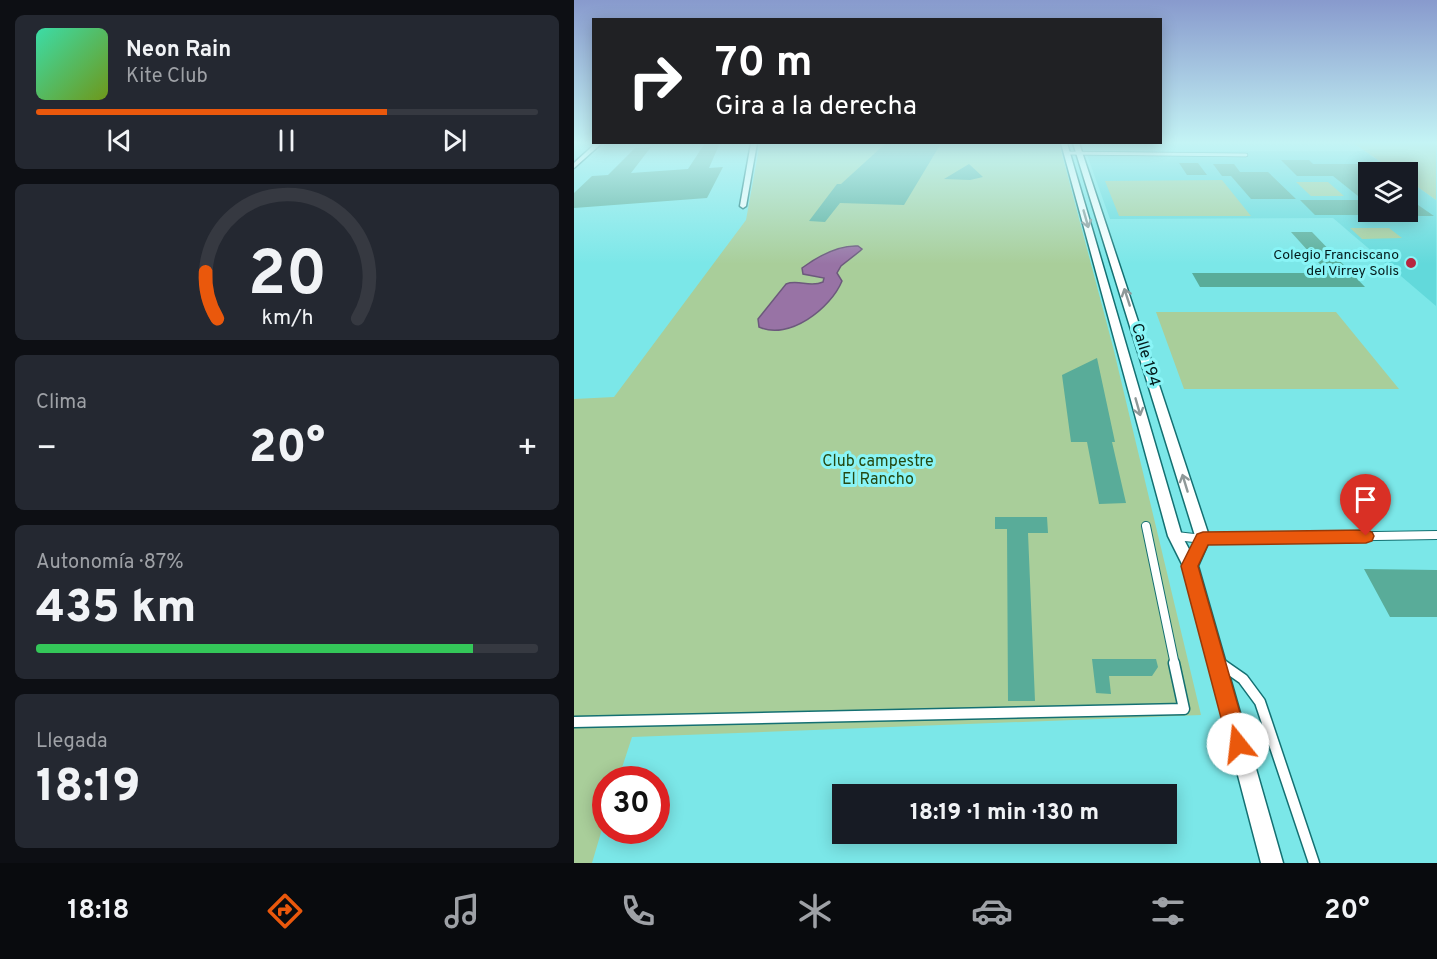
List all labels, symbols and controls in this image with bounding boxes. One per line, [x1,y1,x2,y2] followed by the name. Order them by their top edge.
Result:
[126,37,231,64] text: Neon Rain
[715,38,813,91] text: 70 m
[616,42,694,120] icon: right
[126,64,208,90] text: Kite Club
[715,90,917,124] text: Gira a la derecha
[103,124,136,157] icon: previous
[270,124,303,157] icon: pause
[438,124,471,157] icon: next
[1358,162,1418,222] map controls
[1358,162,1418,222] button: layers
[1081,210,1092,229] one-way arrow
[247,238,327,317] text: 20
[1273,247,1399,280] place label: Colegio Franciscano del Virrey Solis
[1404,256,1418,270] marker: Colegio Franciscano del Virrey Solis
[1121,288,1132,307] one-way arrow
[261,306,313,333] text: km/h
[1126,321,1164,389] street label: Calle 194
[36,390,87,416] text: Clima
[1133,398,1145,417] one-way arrow
[249,421,325,478] text: 20°
[36,429,57,471] text: −
[517,429,538,471] text: +
[822,452,934,490] park label: Club campestre El Rancho
[1179,474,1190,493] one-way arrow
[1340,474,1391,536] pin
[1349,483,1382,516] icon: arrive
[36,550,184,576] text: Autonomía · 87%
[36,581,196,638] text: 435 km
[1206,712,1270,776] position arrow
[36,729,108,755] text: Llegada
[36,760,141,817] text: 18:19
[592,766,670,844] speed limit sign: 30
[910,800,1099,827] text: 18:19 · 1 min · 130 m
[264,890,306,932] icon: directions
[441,890,483,932] icon: music
[617,890,659,932] icon: phone
[794,890,836,932] icon: climate
[971,890,1013,932] icon: car
[1147,890,1189,932] icon: filters
[67,894,129,928] text: 18:18
[1324,894,1370,928] text: 20°

